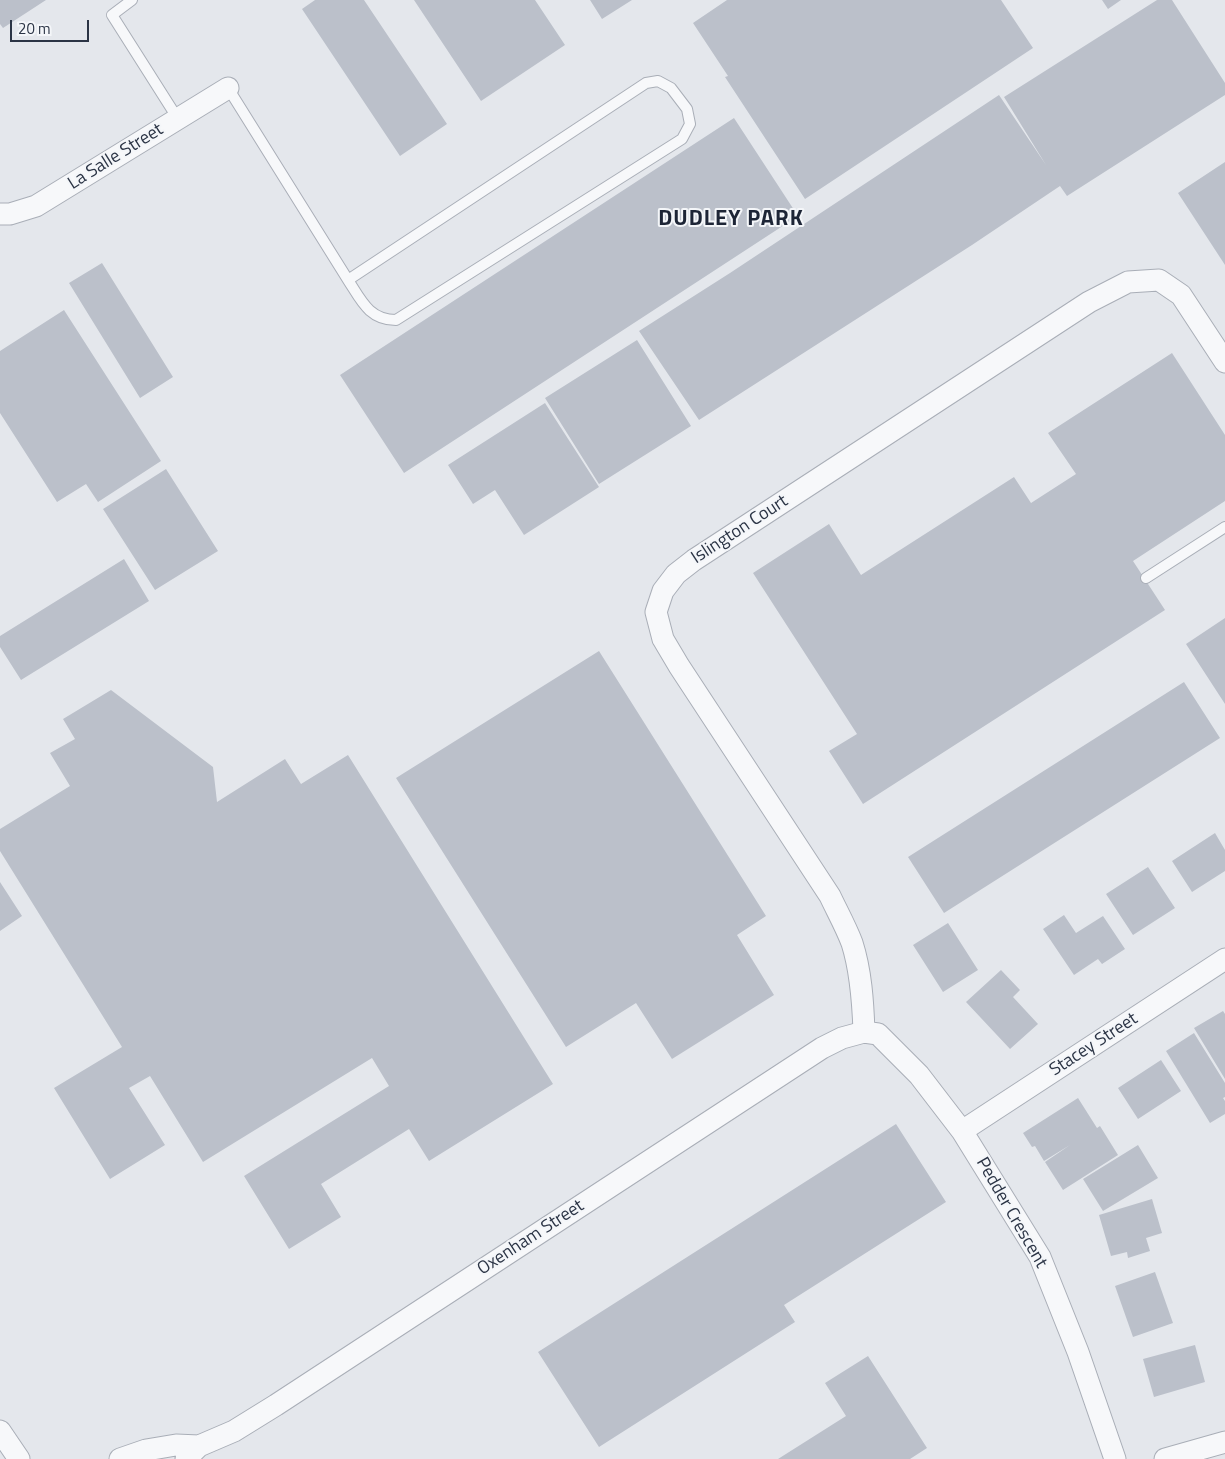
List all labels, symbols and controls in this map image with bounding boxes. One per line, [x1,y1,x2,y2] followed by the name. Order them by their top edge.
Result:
[12,10,91,42] scale bar
[18,17,51,40] text: 20 m
[64,119,168,195] street label: La Salle Street
[657,207,805,233] district label: DUDLEY PARK
[688,491,792,569] street label: Islington Court
[1046,1009,1142,1081] street label: Stacey Street
[971,1154,1051,1272] street label: Pedder Crescent
[474,1196,588,1280] street label: Oxenham Street

